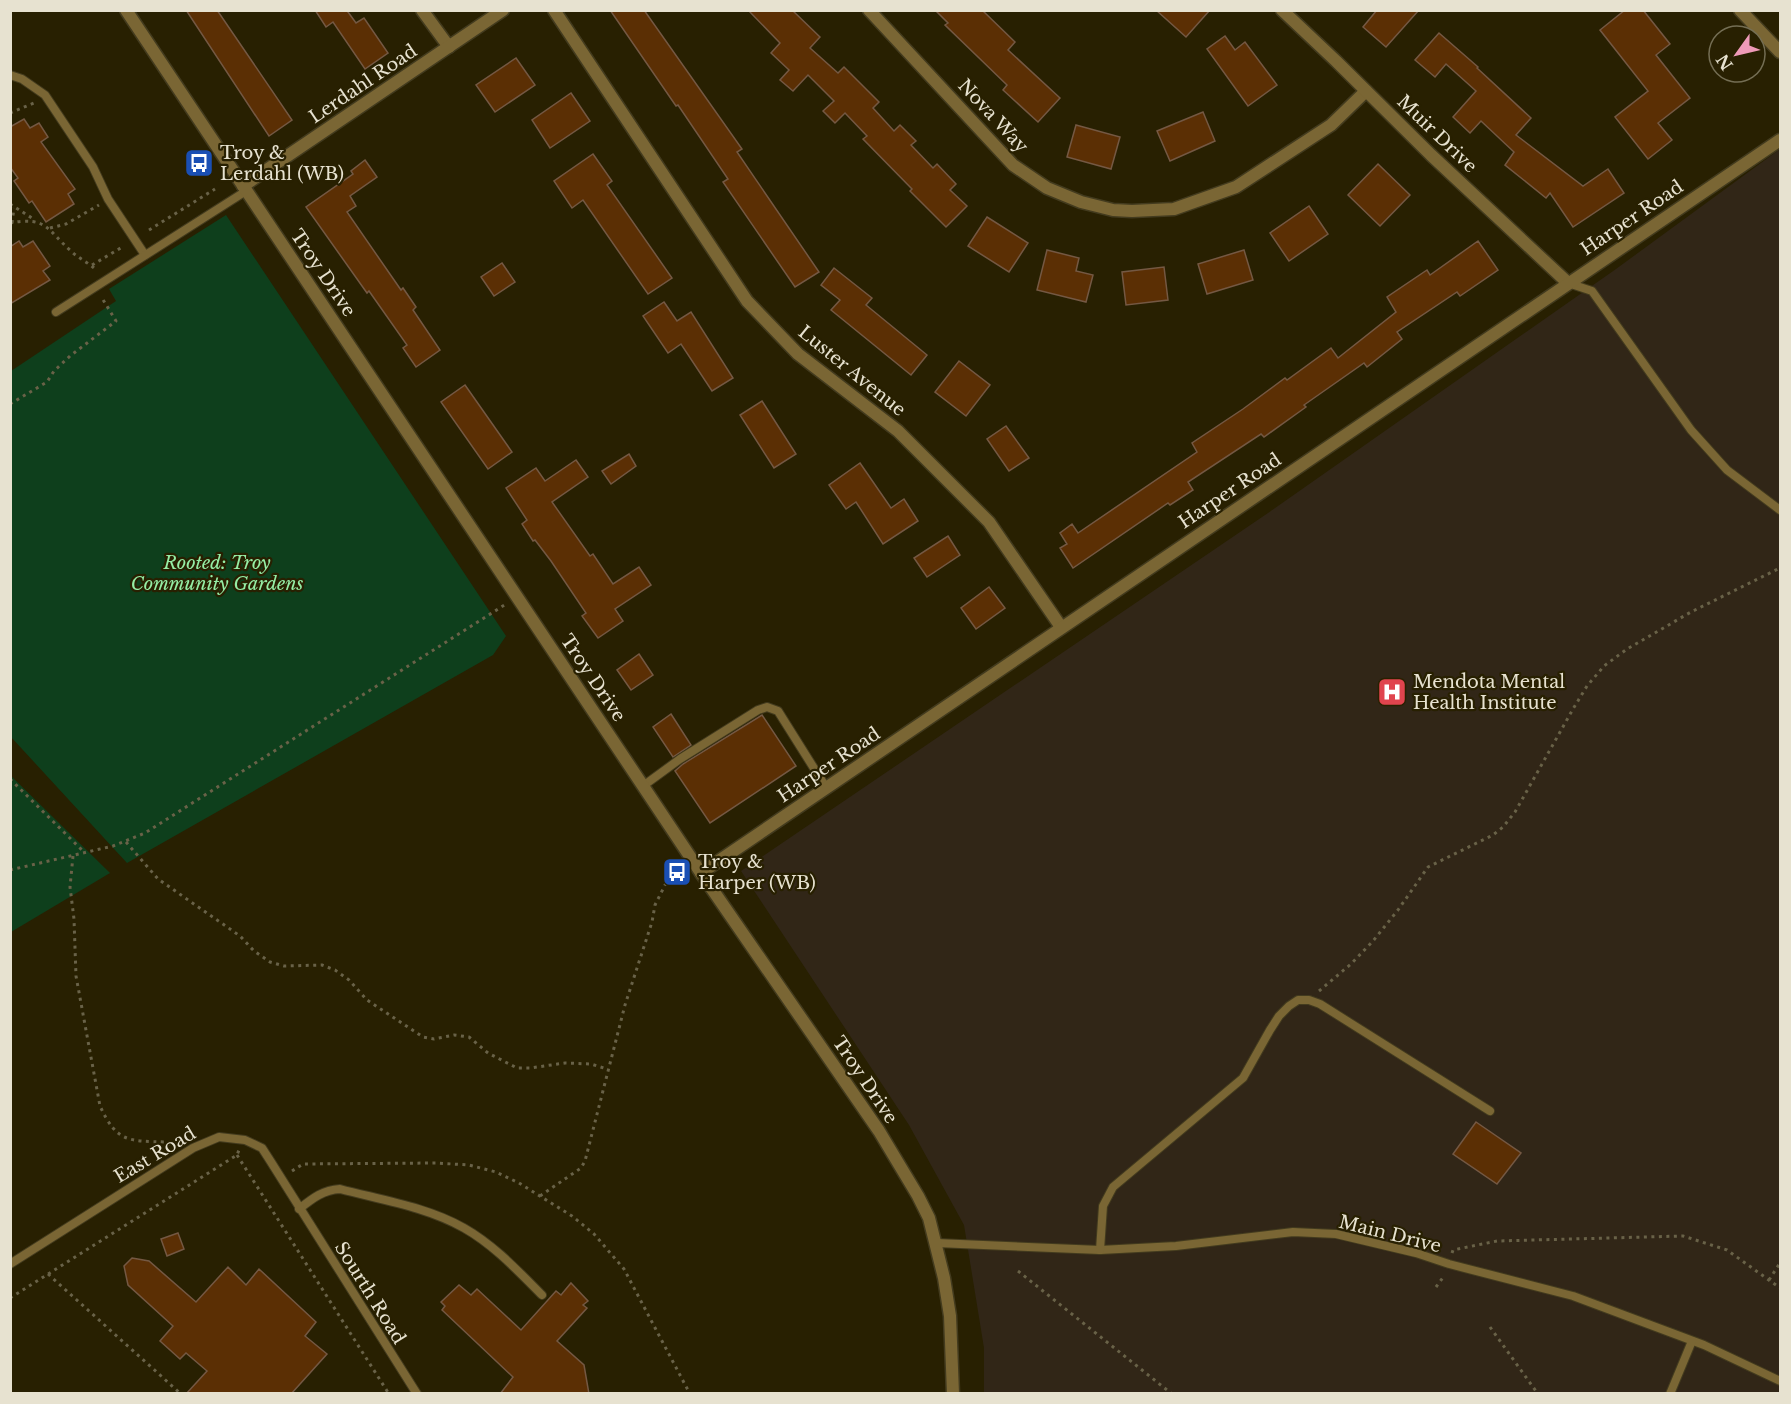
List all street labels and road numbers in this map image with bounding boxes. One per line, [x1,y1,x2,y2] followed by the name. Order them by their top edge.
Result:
[305,40,421,128] street label: Lerdahl Road
[953,75,1033,158] street label: Nova Way
[1393,91,1481,177] street label: Muir Drive
[1577,176,1687,260] street label: Harper Road
[286,225,360,321] street label: Troy Drive
[794,321,910,421] street label: Luster Avenue
[1175,449,1285,533] street label: Harper Road
[556,630,630,726] street label: Troy Drive
[774,723,884,807] street label: Harper Road
[828,1032,902,1128] street label: Troy Drive
[110,1122,200,1188] street label: East Road
[1337,1211,1443,1257] street label: Main Drive
[330,1238,410,1348] street label: Sourth Road

